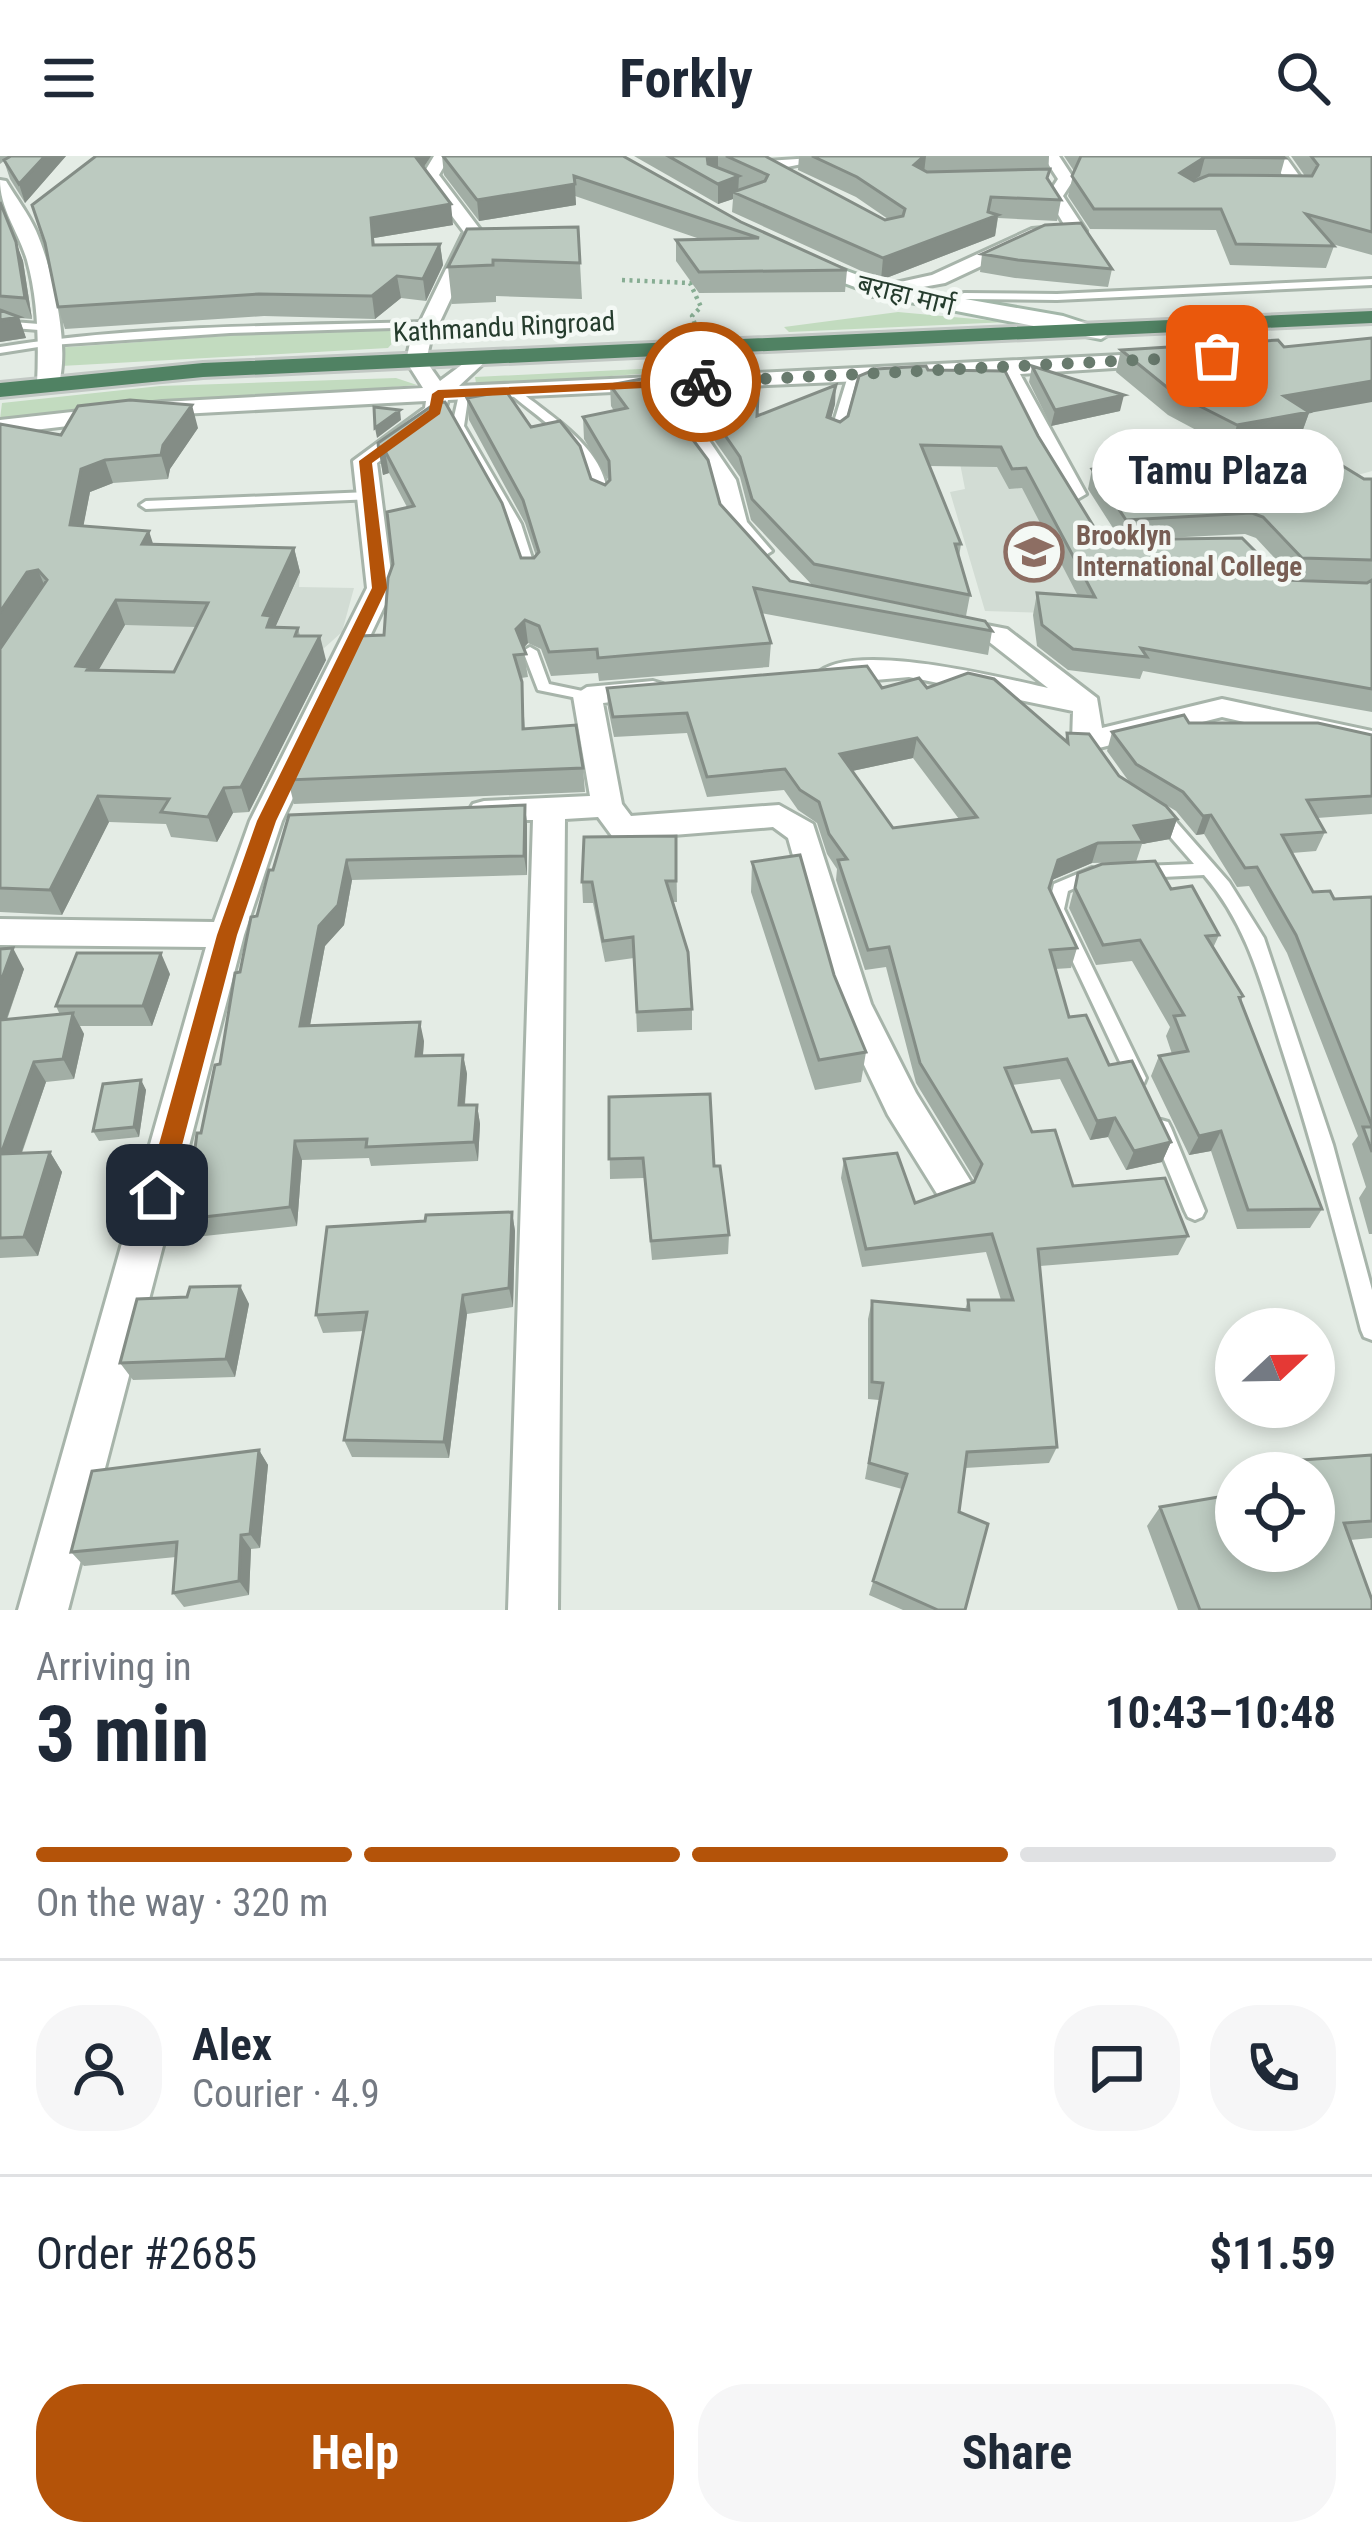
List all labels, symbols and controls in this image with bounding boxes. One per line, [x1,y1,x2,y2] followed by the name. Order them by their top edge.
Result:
[36,45,102,111] icon: menu
[1270,45,1336,111] icon: search
[619,47,753,110] text: Forkly
[854,267,959,323] street label: बराहा मार्ग
[392,305,616,349] street label: Kathmandu Ringroad
[1166,305,1268,407] pin
[641,322,761,442] courier
[1184,323,1250,389] icon: bag
[668,349,734,415] icon: bike
[1091,428,1343,512] callout: Tamu Plaza
[1128,448,1308,494] text: Tamu Plaza
[1076,520,1302,583] place label: Brooklyn International College
[1003,521,1065,583] school or university icon: Brooklyn International College
[106,1144,208,1246] pin
[124,1162,190,1228] icon: home
[1215,1308,1335,1428] north arrow
[1215,1308,1335,1572] map controls
[1215,1452,1335,1572] button: locate
[36,1644,192,1690] text: Arriving in
[1105,1686,1336,1739] text: 10:43–10:48
[36,1689,209,1780] text: 3 min
[36,1880,328,1926] text: On the way · 320 m
[36,2005,162,2131] button: person
[1054,2005,1180,2131] button: chat
[1210,2005,1336,2131] button: phone
[192,2018,272,2071] text: Alex
[192,2071,380,2117] text: Courier · 4.9
[36,2227,257,2280] text: Order #2685
[1209,2227,1336,2280] text: $11.59
[36,2384,674,2522] button: Help
[698,2384,1336,2522] button: Share

